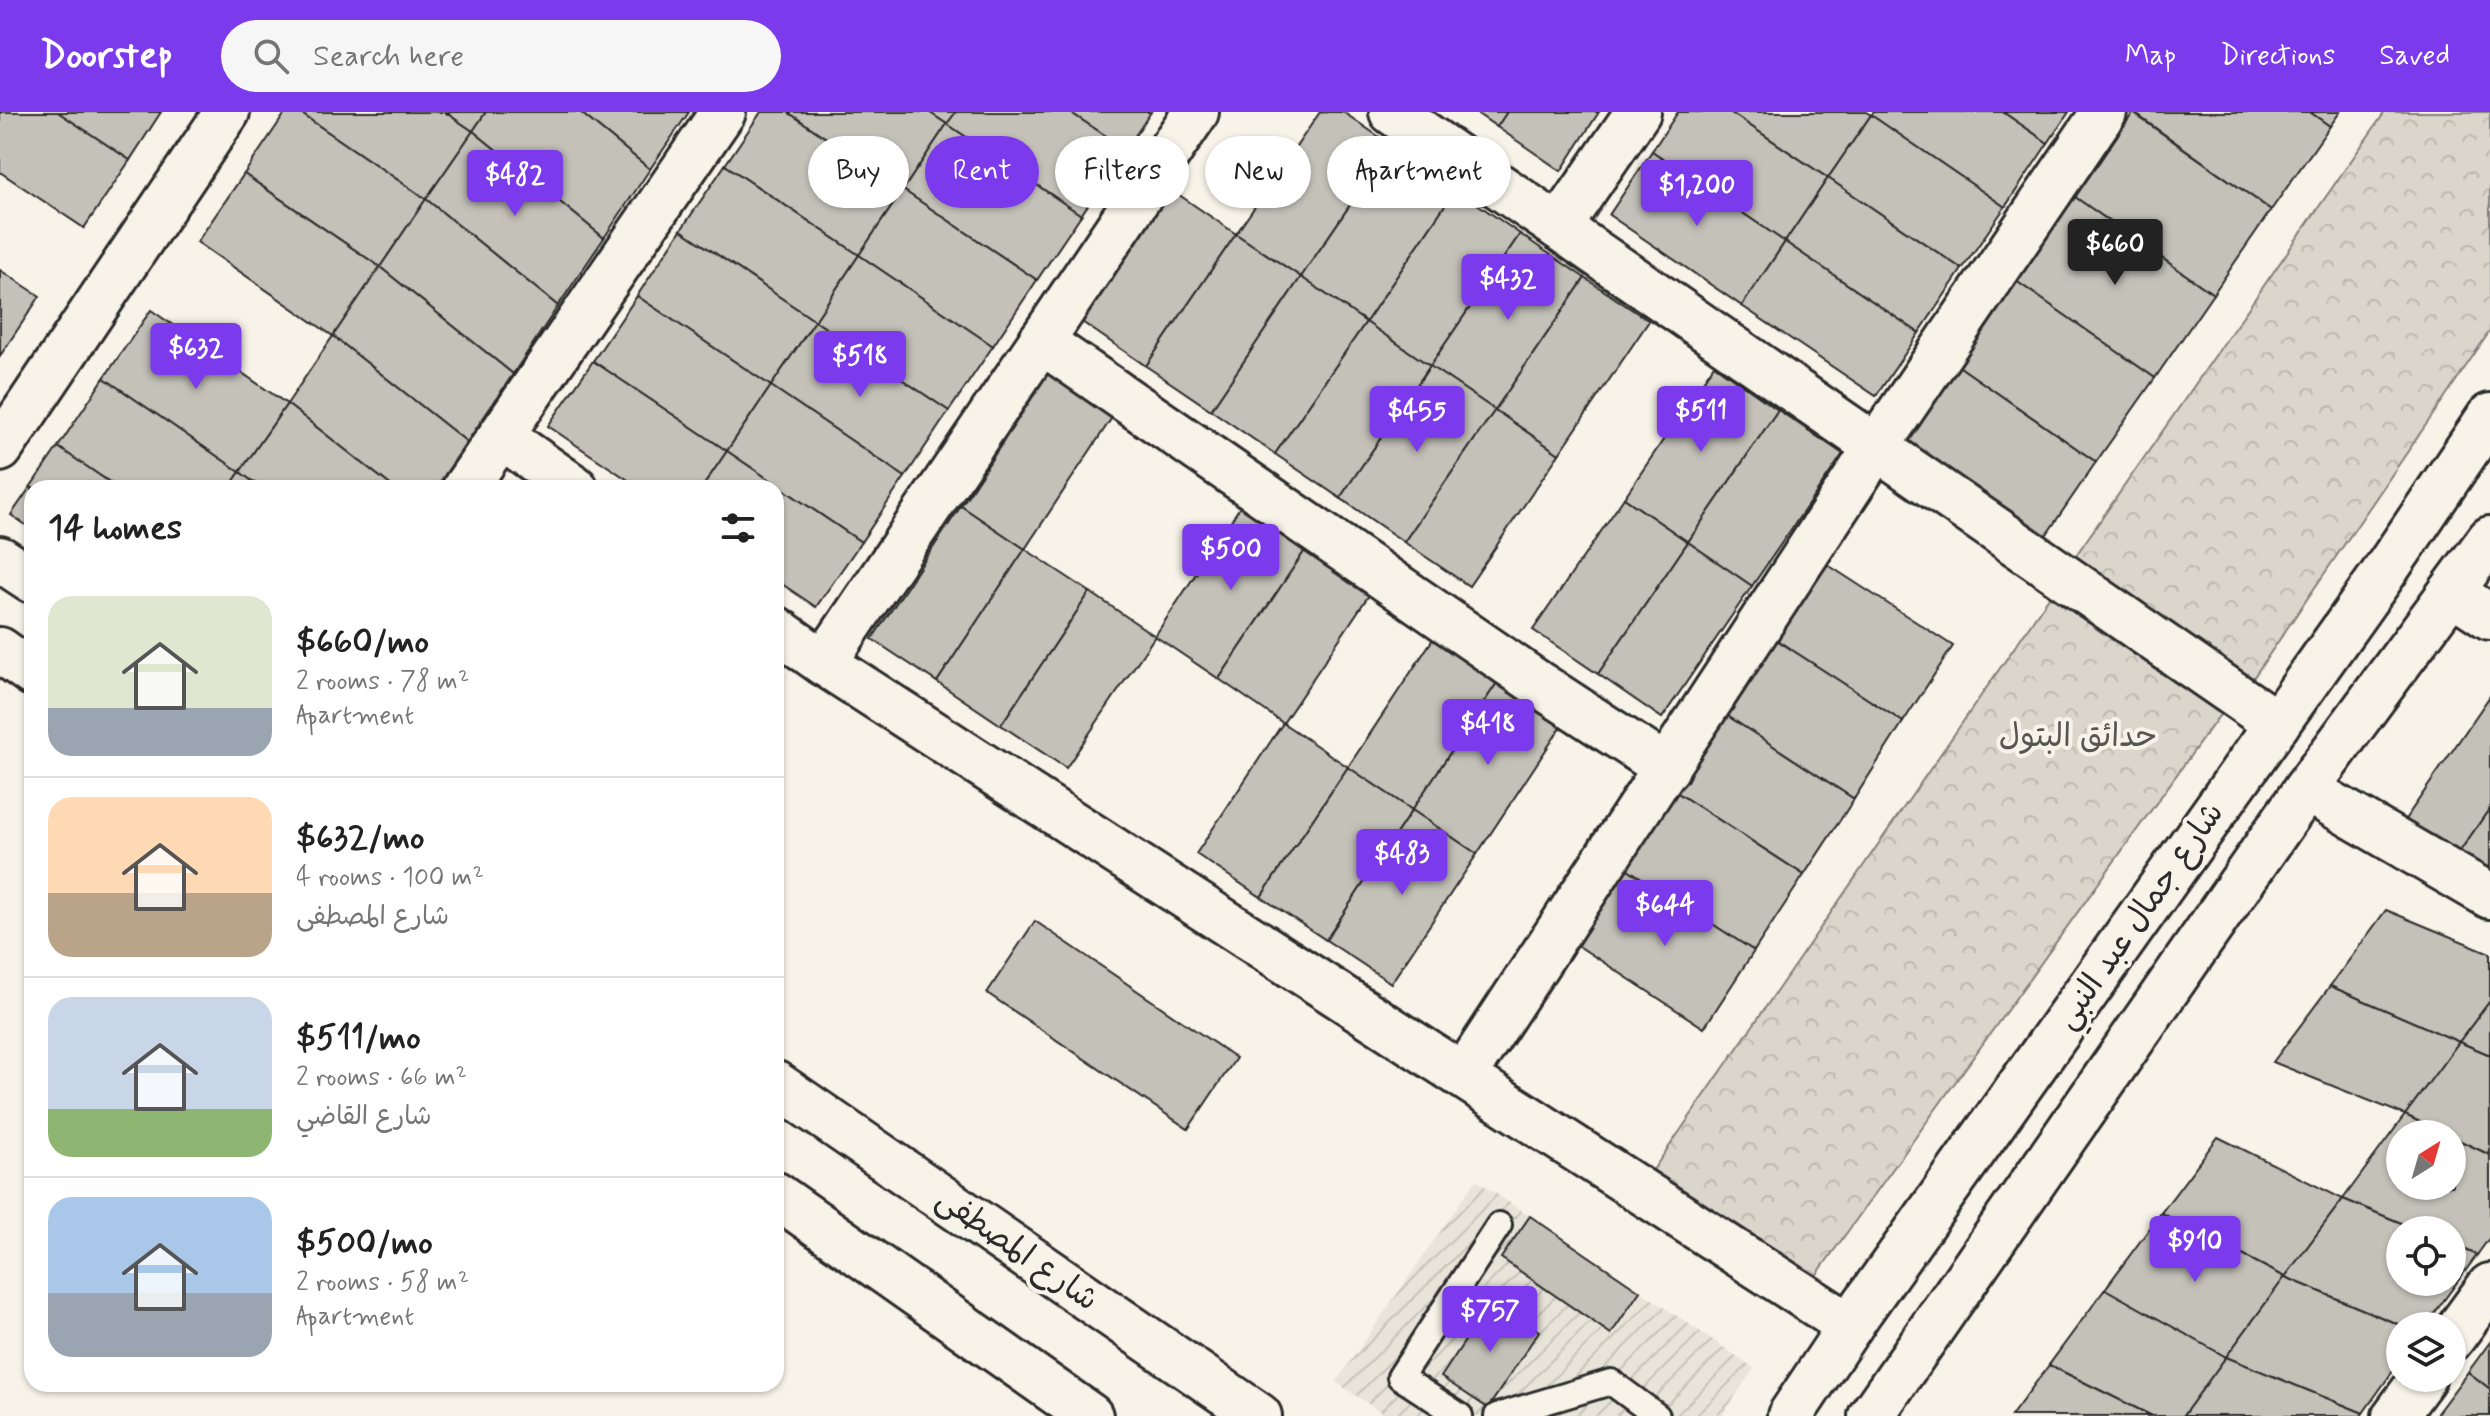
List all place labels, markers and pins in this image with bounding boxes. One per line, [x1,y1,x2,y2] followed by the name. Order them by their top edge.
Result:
[468,150,562,218] pin: $482
[1632,160,1762,228] pin: $1,200
[2068,219,2162,287] pin: $660
[1461,254,1555,322] pin: $432
[149,323,243,391] pin: $632
[813,331,907,399] pin: $518
[1370,386,1464,454] pin: $455
[1654,386,1748,454] pin: $511
[1184,524,1278,592] pin: $500
[1441,699,1535,767] pin: $418
[1355,829,1449,897] pin: $483
[1618,880,1712,948] pin: $644
[2148,1216,2242,1284] pin: $910
[1443,1286,1537,1354] pin: $757

